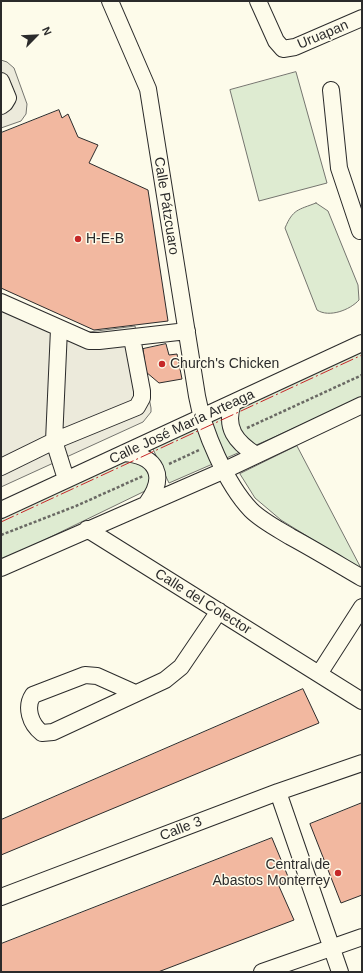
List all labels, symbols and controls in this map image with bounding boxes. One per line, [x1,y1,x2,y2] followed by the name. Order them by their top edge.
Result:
[16,16,56,56] north arrow
[295,17,351,53] street label: Uruapan
[40,25,54,37] text: N
[150,156,182,256] street label: Calle Pátzcuaro
[86,231,124,247] place label: H-E-B
[73,234,83,244] marker: H-E-B
[170,356,279,372] place label: Church's Chicken
[157,359,167,369] marker: Church's Chicken
[107,386,257,468] street label: Calle José María Arteaga
[152,566,254,638] street label: Calle del Colector
[158,813,204,845] street label: Calle 3
[213,857,330,890] place label: Central de Abastos Monterrey
[333,868,343,878] marker: Central de Abastos Monterrey

